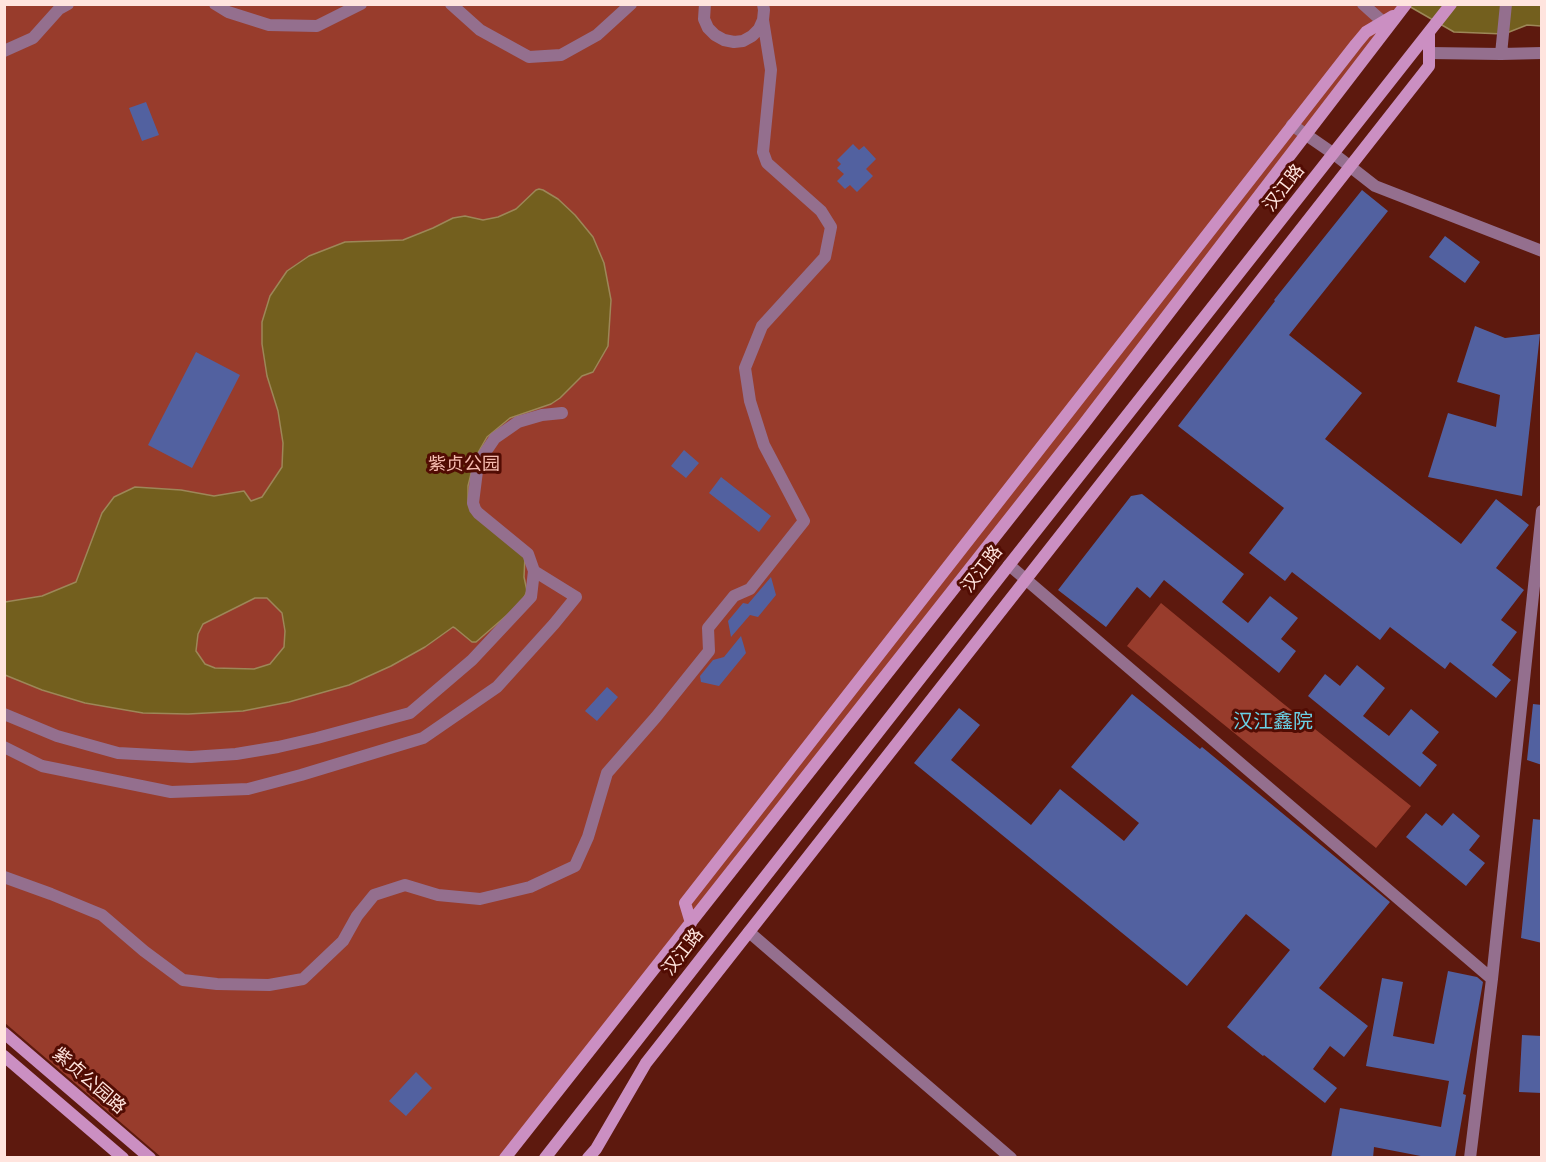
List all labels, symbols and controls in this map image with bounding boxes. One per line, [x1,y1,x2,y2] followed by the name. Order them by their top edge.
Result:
[1259,160,1309,216] street label: 汉江路
[428,454,500,476] park label: 紫贞公园
[957,541,1007,597] street label: 汉江路
[1233,710,1313,734] district label: 汉江鑫院
[658,924,708,980] street label: 汉江路
[48,1043,130,1119] street label: 紫贞公园路

